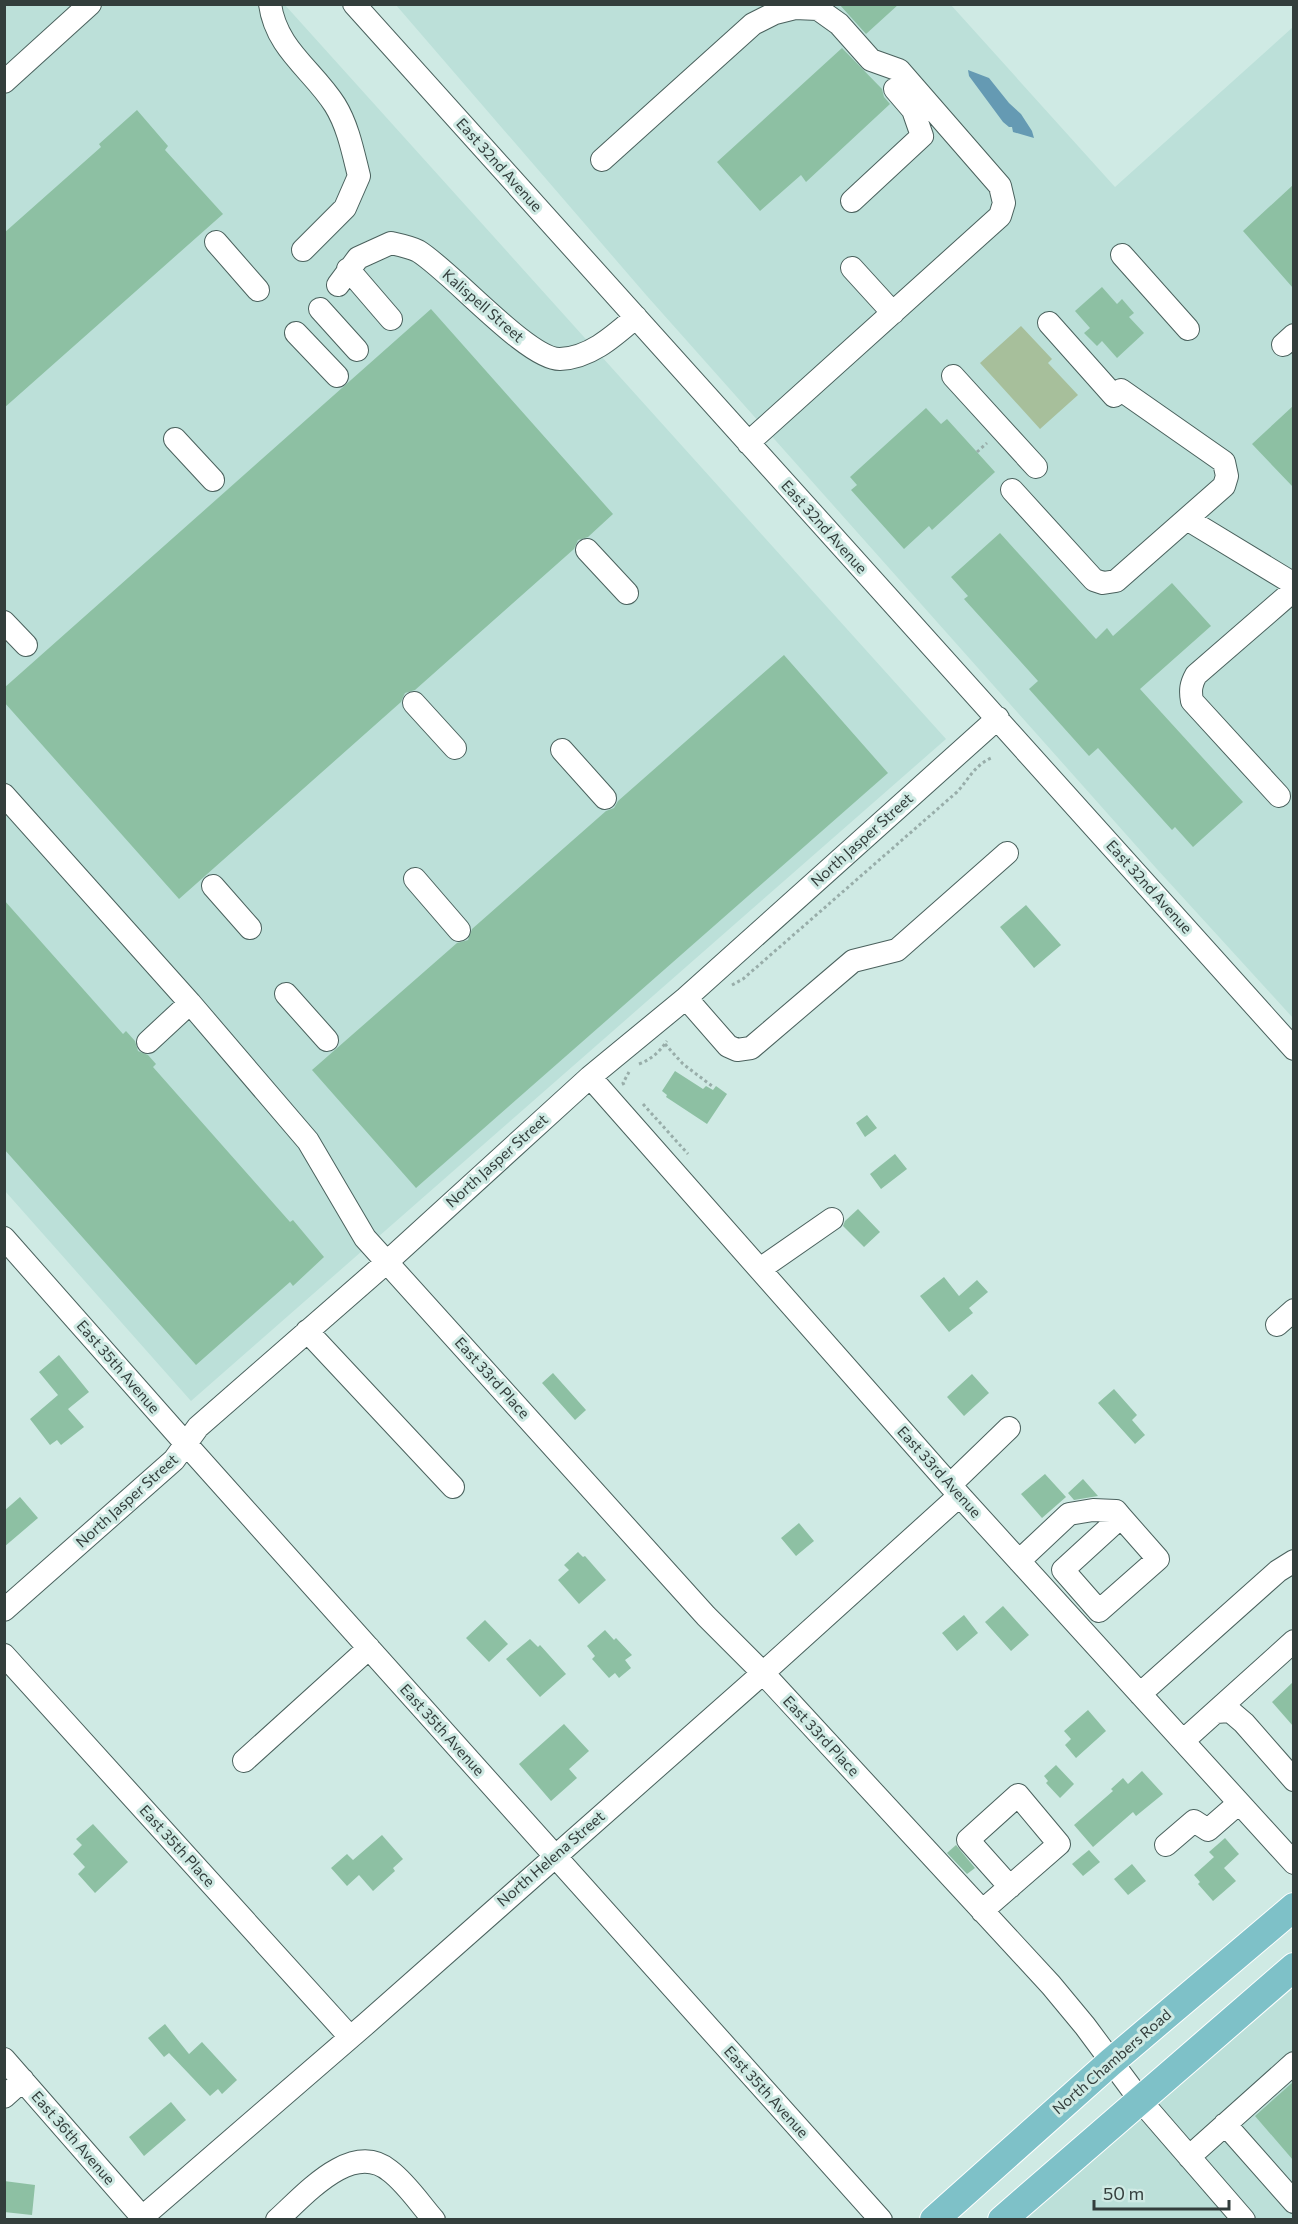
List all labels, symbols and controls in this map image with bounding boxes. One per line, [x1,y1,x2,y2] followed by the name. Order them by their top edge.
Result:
[453,114,546,215] street label: East 32nd Avenue
[439,265,528,346] street label: Kalispell Street
[778,476,871,577] street label: East 32nd Avenue
[807,789,916,890] street label: North Jasper Street
[1103,836,1196,937] street label: East 32nd Avenue
[442,1110,551,1211] street label: North Jasper Street
[73,1316,164,1417] street label: East 35th Avenue
[451,1333,534,1422] street label: East 33rd Place
[894,1422,986,1521] street label: East 33rd Avenue
[72,1450,181,1551] street label: North Jasper Street
[397,1680,489,1779] street label: East 35th Avenue
[780,1691,864,1779] street label: East 33rd Place
[136,1801,219,1890] street label: East 35th Place
[493,1807,608,1910] street label: North Helena Street
[1048,2005,1174,2118] street label: North Chambers Road
[721,2042,813,2141] street label: East 35th Avenue
[28,2087,119,2188] street label: East 36th Avenue
[1094,2173,1229,2211] scale bar
[1103,2182,1144,2204] text: 50 m

